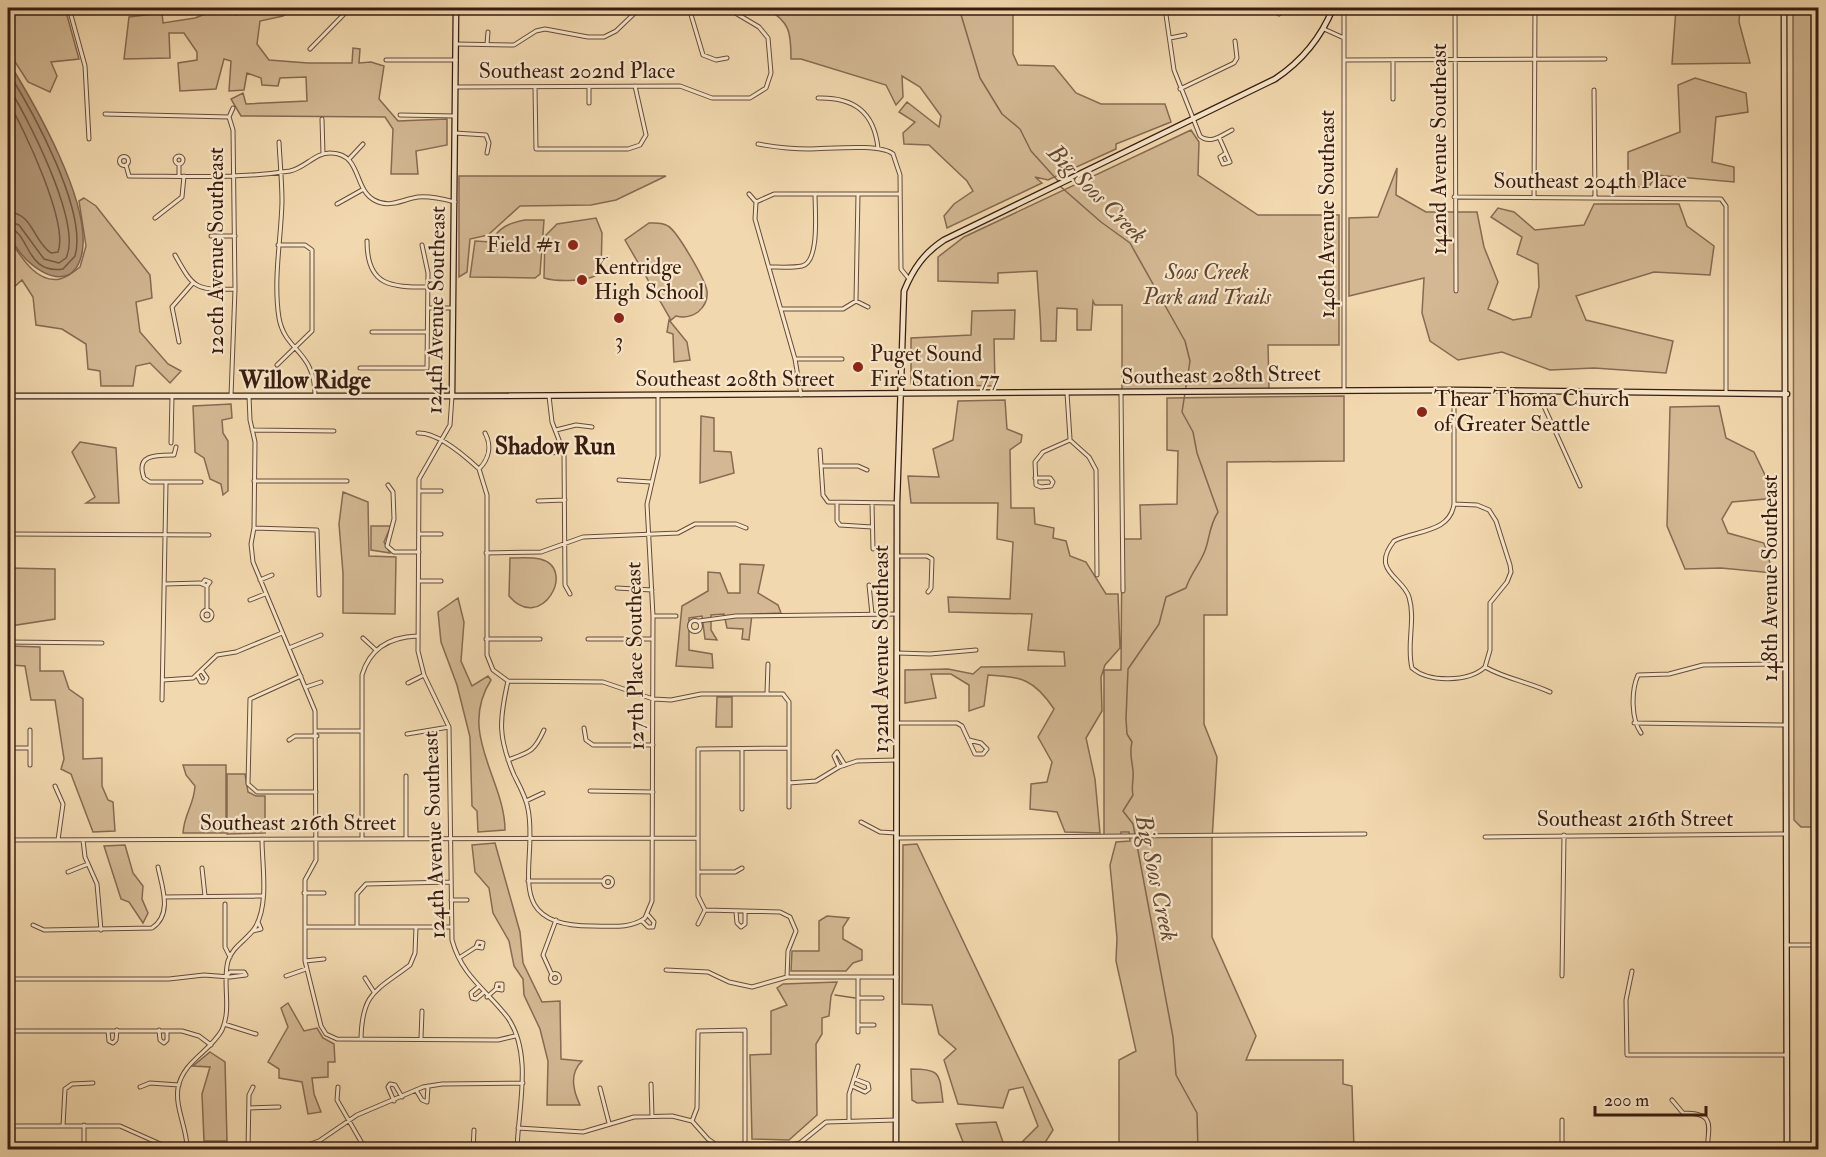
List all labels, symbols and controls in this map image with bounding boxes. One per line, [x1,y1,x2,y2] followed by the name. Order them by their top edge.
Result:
[1425,43,1453,255] street label: 142nd Avenue Southeast
[479,57,675,85] street label: Southeast 202nd Place
[1313,110,1341,318] street label: 140th Avenue Southeast
[1040,137,1154,251] water label: Big Soos Creek
[202,147,230,355] street label: 120th Avenue Southeast
[1493,167,1687,195] street label: Southeast 204th Place
[420,206,452,414] street label: 124th Avenue Southeast
[486,231,561,259] place label: Field #1
[566,238,580,252] marker: Field #1
[594,253,705,306] place label: Kentridge High School
[1142,258,1272,311] park label: Soos Creek Park and Trails
[575,273,589,287] marker: Kentridge High School
[612,311,626,325] marker: 3
[615,327,623,355] place label: 3
[870,340,999,393] place label: Puget Sound Fire Station 77
[1121,359,1321,391] street label: Southeast 208th Street
[851,360,865,374] marker: Puget Sound Fire Station 77
[238,365,371,396] district label: Willow Ridge
[635,365,835,393] street label: Southeast 208th Street
[1434,385,1630,438] place label: Thear Thoma Church of Greater Seattle
[1415,405,1429,419] marker: Thear Thoma Church of Greater Seattle
[495,431,616,462] district label: Shadow Run
[1756,474,1784,682] street label: 148th Avenue Southeast
[867,545,895,753] street label: 132nd Avenue Southeast
[619,562,651,750] street label: 127th Place Southeast
[416,730,452,940] street label: 124th Avenue Southeast
[1537,805,1733,833] street label: Southeast 216th Street
[200,809,396,837] street label: Southeast 216th Street
[1127,811,1185,944] water label: Big Soos Creek
[1595,1079,1706,1117] scale bar
[1604,1089,1649,1112] text: 200 m

